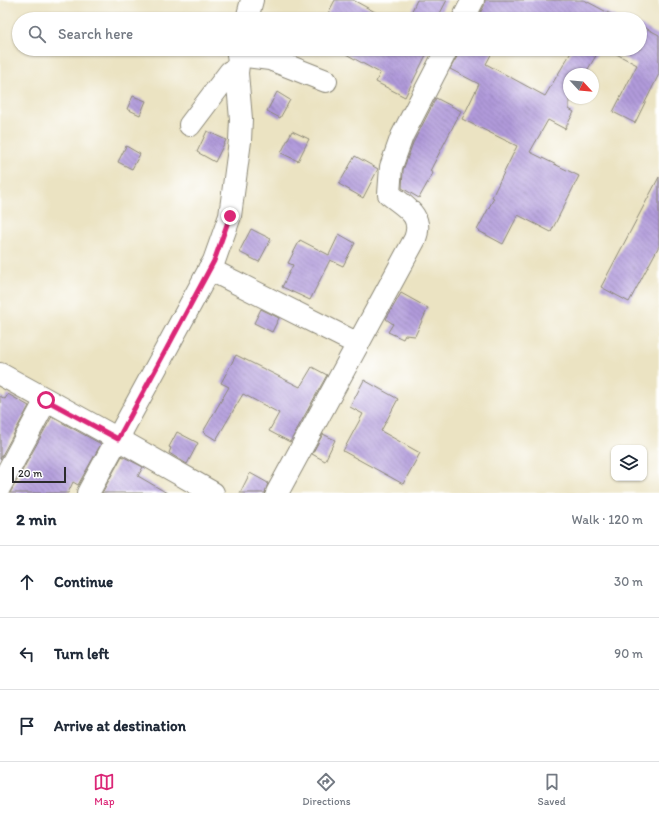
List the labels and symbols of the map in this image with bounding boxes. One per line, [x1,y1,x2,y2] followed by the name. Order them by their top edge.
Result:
[563,68,599,104] north arrow
[221,207,239,225] route end
[37,391,55,409] route start
[12,465,66,484] scale bar

